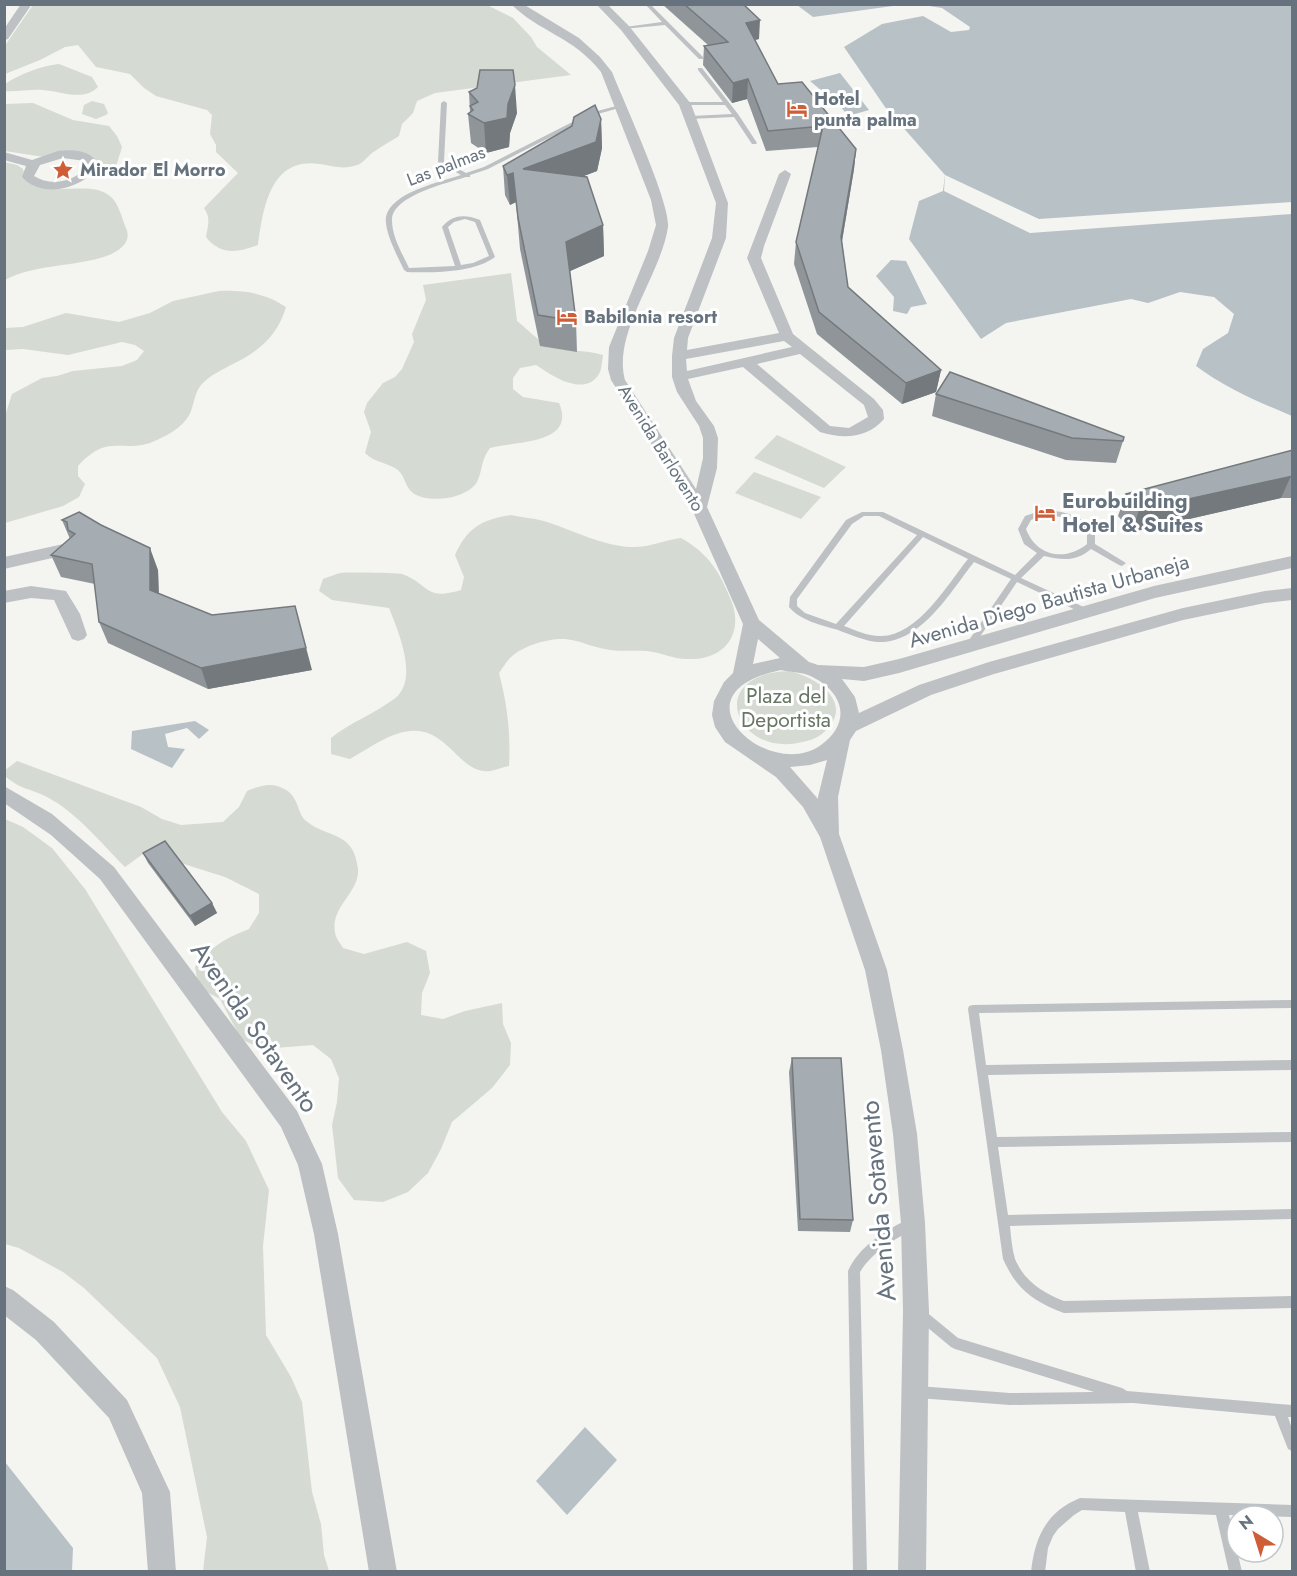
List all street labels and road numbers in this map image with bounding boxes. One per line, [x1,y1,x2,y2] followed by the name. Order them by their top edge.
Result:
[403,139,489,193] street label: Las palmas
[611,379,711,517] street label: Avenida Barlovento
[905,547,1193,655] street label: Avenida Diego Bautista Urbaneja
[182,934,328,1120] street label: Avenida Sotavento
[850,1099,906,1303] street label: Avenida Sotavento

